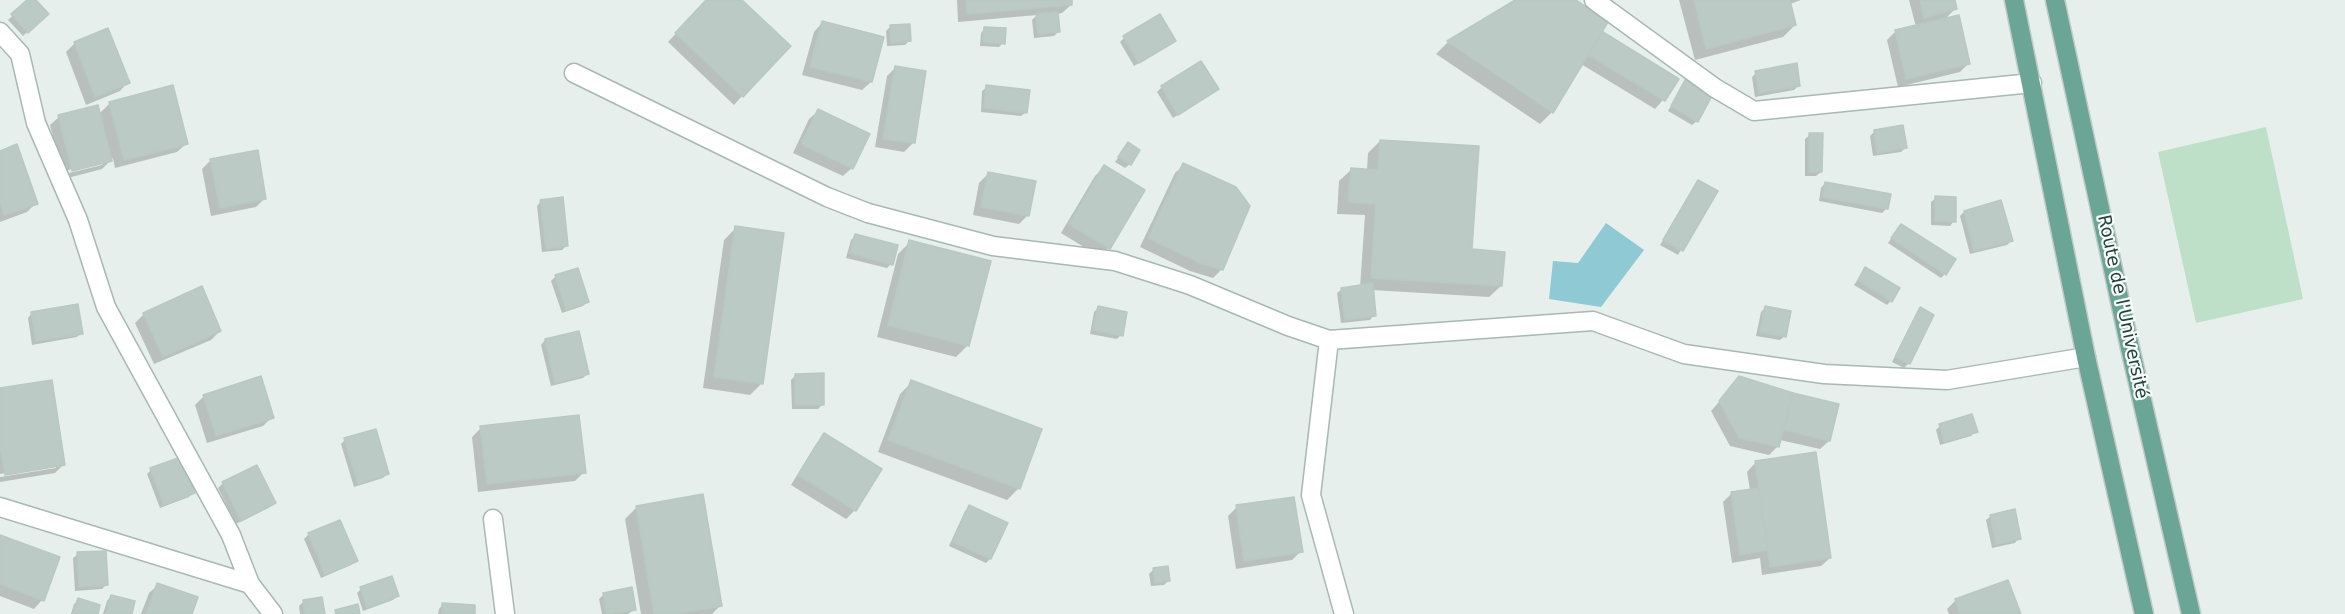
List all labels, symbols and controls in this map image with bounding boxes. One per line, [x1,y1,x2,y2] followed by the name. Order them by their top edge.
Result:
[2092,213,2152,401] street label: Route de l'Université

